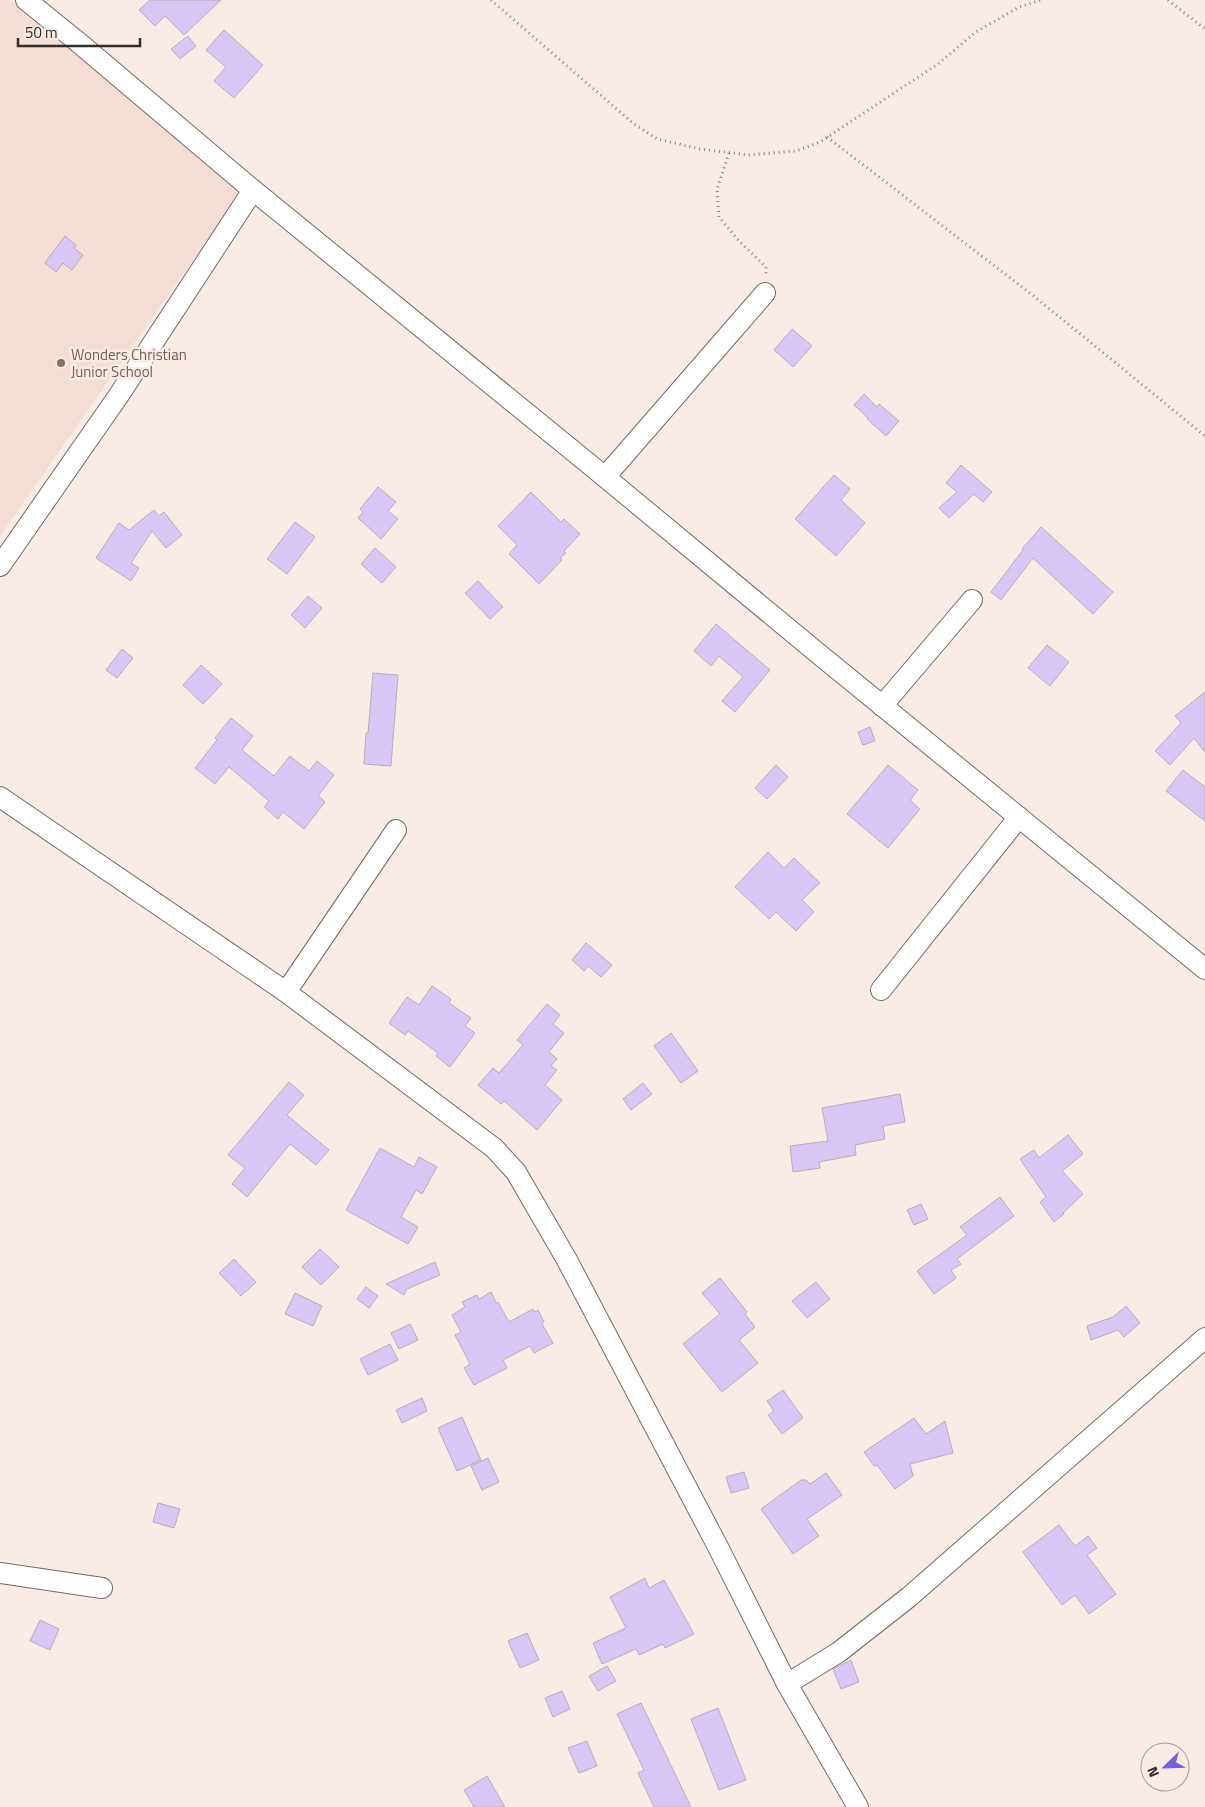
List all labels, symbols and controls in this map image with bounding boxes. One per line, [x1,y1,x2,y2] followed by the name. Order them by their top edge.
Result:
[18,15,140,47] scale bar
[25,21,58,44] text: 50 m
[71,343,187,383] place label: Wonders Christian Junior School
[55,357,67,369] marker: Wonders Christian Junior School
[1140,1742,1190,1792] north arrow
[1141,1764,1164,1781] text: N

